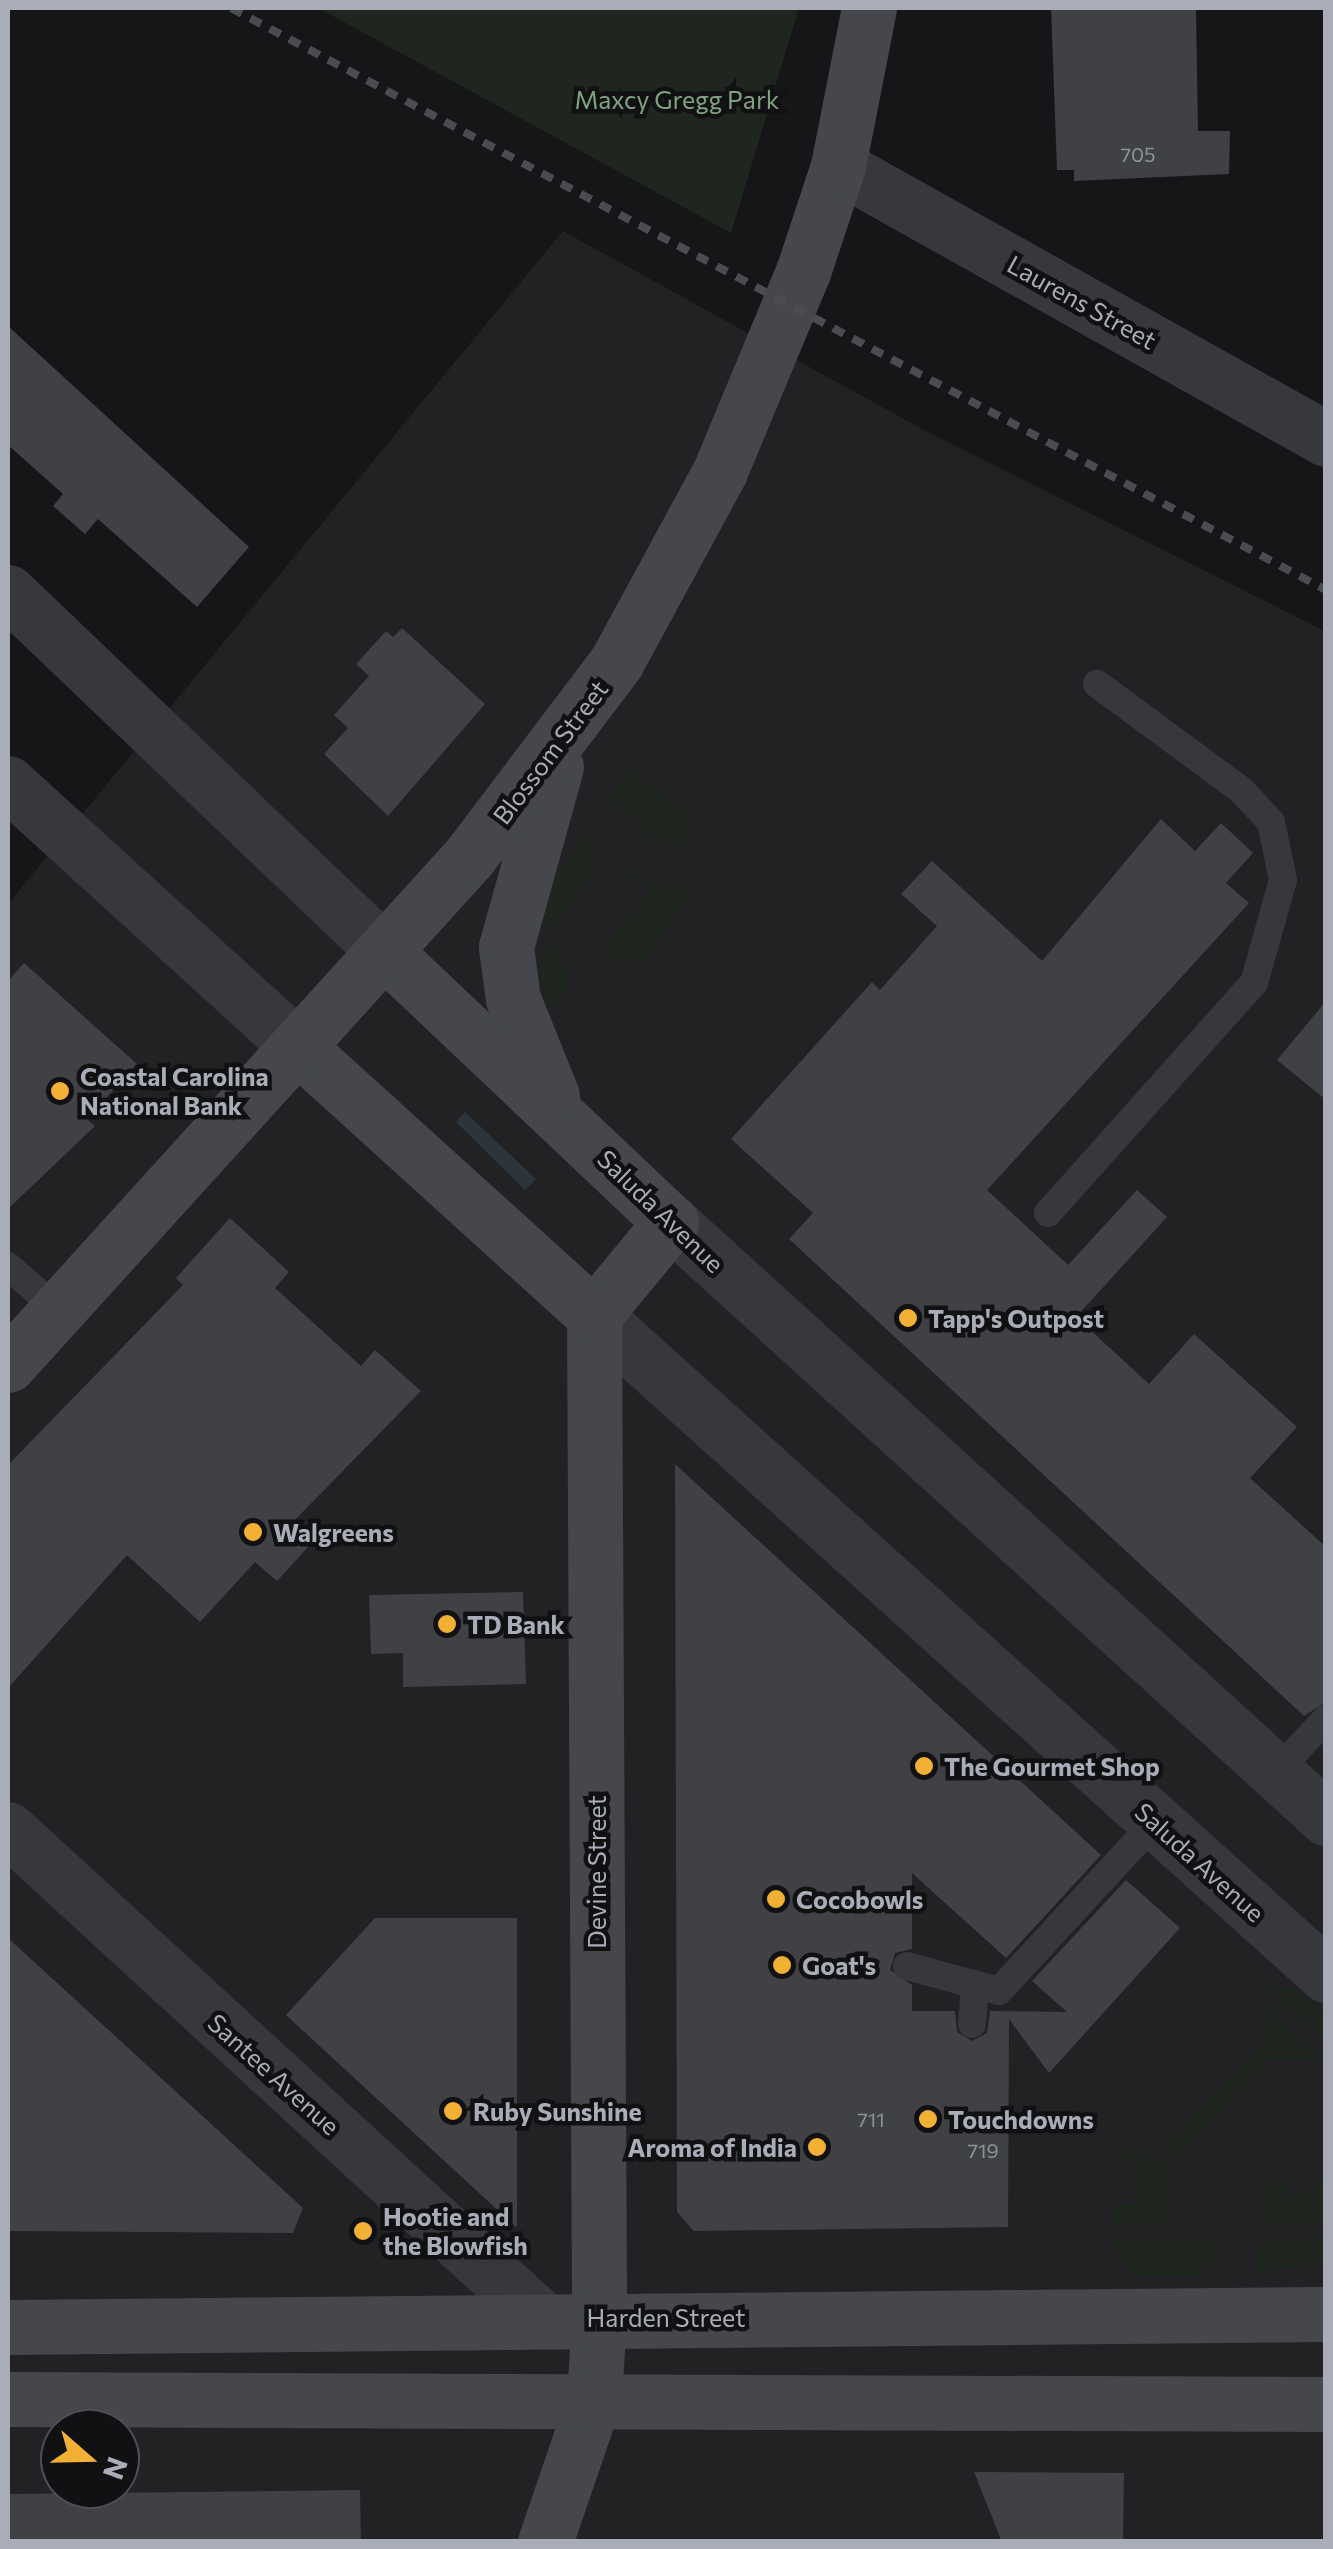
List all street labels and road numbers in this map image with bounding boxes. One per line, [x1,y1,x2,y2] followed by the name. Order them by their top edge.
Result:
[1002,249,1162,355] street label: Laurens Street
[486,674,614,830] street label: Blossom Street
[592,1143,730,1279] street label: Saluda Avenue
[581,1795,611,1949] street label: Devine Street
[1129,1796,1271,1928] street label: Saluda Avenue
[202,2007,346,2141] street label: Santee Avenue
[587,2302,745,2332] street label: Harden Street

